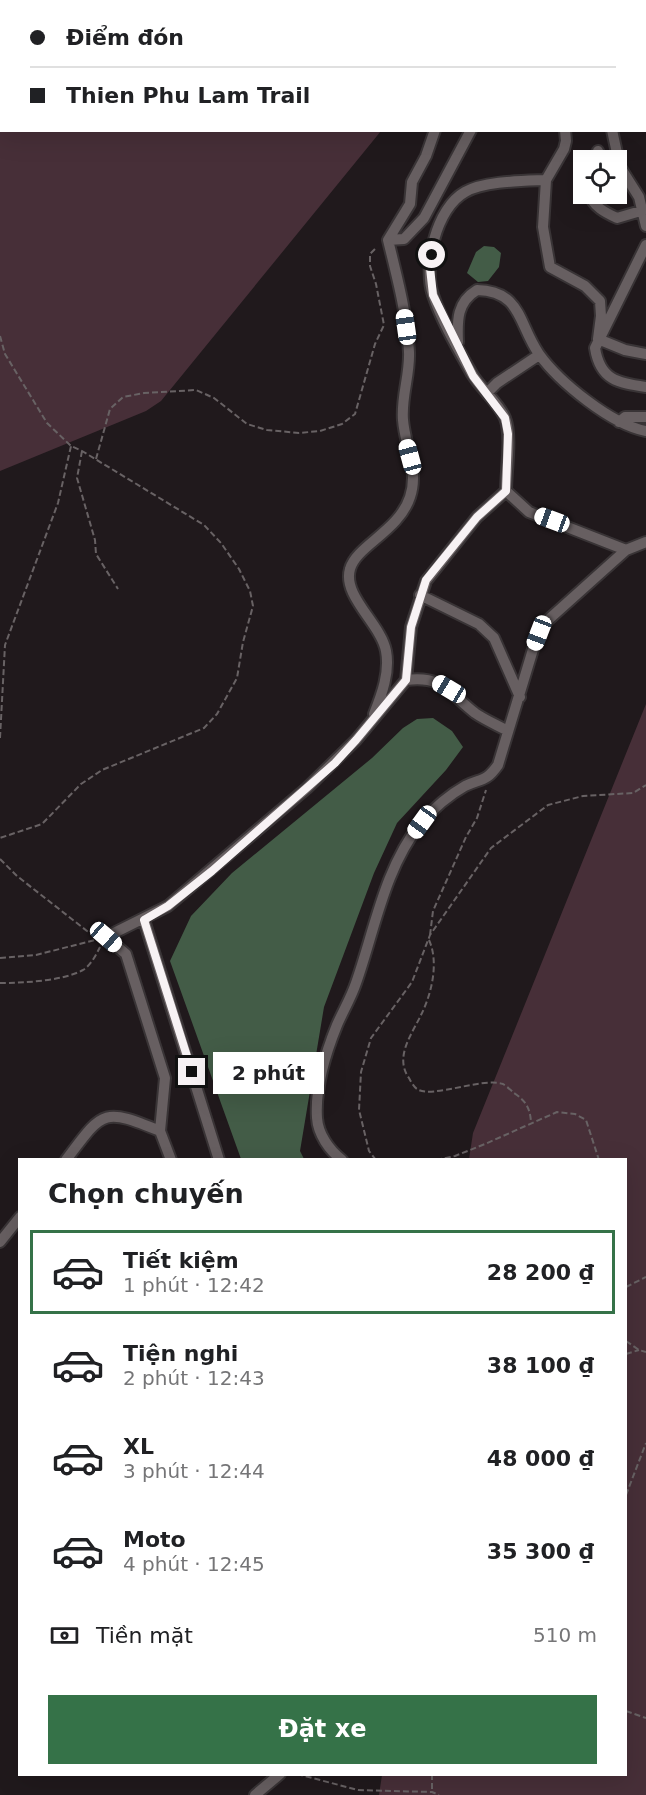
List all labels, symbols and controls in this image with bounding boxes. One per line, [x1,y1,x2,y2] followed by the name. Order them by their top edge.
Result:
[66,25,184,50] text: Điểm đón
[66,83,310,108] text: Thien Phu Lam Trail
[573,150,627,204] map controls
[573,150,627,204] button: locate
[418,241,445,268] route start
[395,308,417,346] car
[397,437,423,477] car
[532,505,572,535] car
[524,613,554,653] car
[429,672,469,706] car
[404,802,440,842] car
[87,918,125,956] car
[213,1051,324,1093] callout: 2 phút
[178,1058,205,1085] route end
[232,1061,305,1085] text: 2 phút
[48,1178,244,1209] text: Chọn chuyến
[51,1245,105,1299] icon: car
[123,1248,239,1273] text: Tiết kiệm
[487,1260,594,1285] text: 28 200 ₫
[123,1273,265,1297] text: 1 phút · 12:42
[51,1338,105,1392] icon: car
[123,1341,238,1366] text: Tiện nghi
[487,1353,594,1378] text: 38 100 ₫
[123,1366,265,1390] text: 2 phút · 12:43
[51,1431,105,1485] icon: car
[123,1434,154,1459] text: XL
[487,1446,594,1471] text: 48 000 ₫
[123,1459,265,1483] text: 3 phút · 12:44
[51,1524,105,1578] icon: car
[123,1527,186,1552] text: Moto
[487,1539,594,1564] text: 35 300 ₫
[123,1552,265,1576] text: 4 phút · 12:45
[48,1619,81,1652] icon: cash
[96,1623,193,1648] text: Tiền mặt
[533,1623,597,1647] text: 510 m
[48,1695,597,1764] button: Đặt xe

